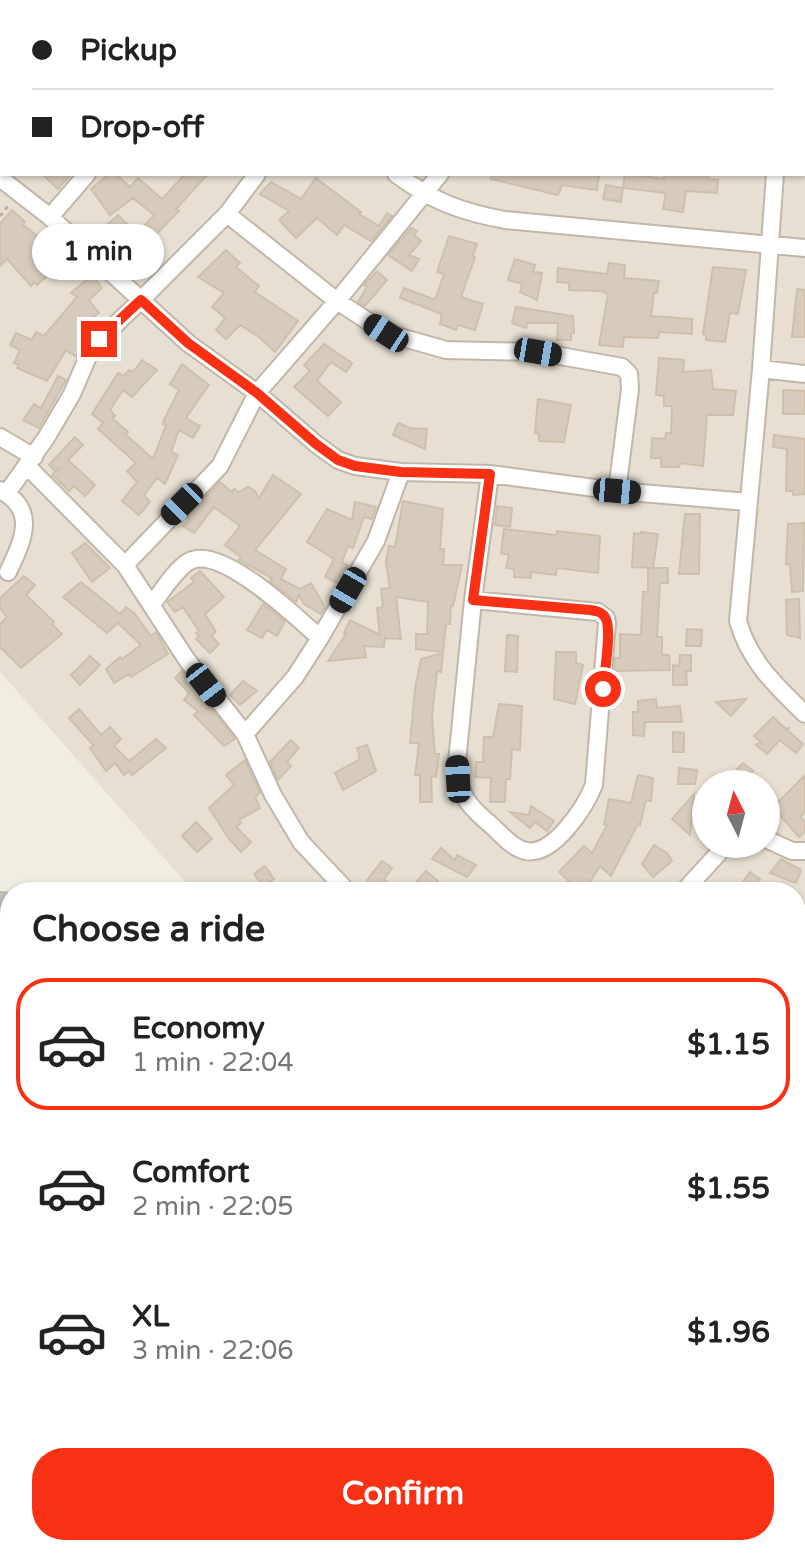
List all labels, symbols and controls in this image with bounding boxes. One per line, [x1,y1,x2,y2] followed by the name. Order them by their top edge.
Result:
[80,32,177,69] text: Pickup
[80,109,204,146] text: Drop-off
[33,223,165,279] callout: 1 min
[63,236,133,267] text: 1 min
[359,310,413,356] car
[81,321,117,357] route end
[512,336,564,368] car
[592,477,642,505] car
[157,479,207,529] car
[326,563,370,617] car
[182,659,230,711] car
[585,671,621,707] route start
[445,754,471,804] car
[692,770,780,858] north arrow
[692,770,780,858] map controls
[32,908,265,951] text: Choose a ride
[36,1008,108,1080] icon: car
[132,1010,265,1047] text: Economy
[687,1026,770,1063] text: $1.15
[132,1047,294,1078] text: 1 min · 22:04
[36,1152,108,1224] icon: car
[132,1154,250,1191] text: Comfort
[687,1170,770,1207] text: $1.55
[132,1191,294,1222] text: 2 min · 22:05
[36,1296,108,1368] icon: car
[132,1298,169,1335] text: XL
[687,1314,770,1351] text: $1.96
[132,1335,294,1366] text: 3 min · 22:06
[32,1448,774,1540] button: Confirm

